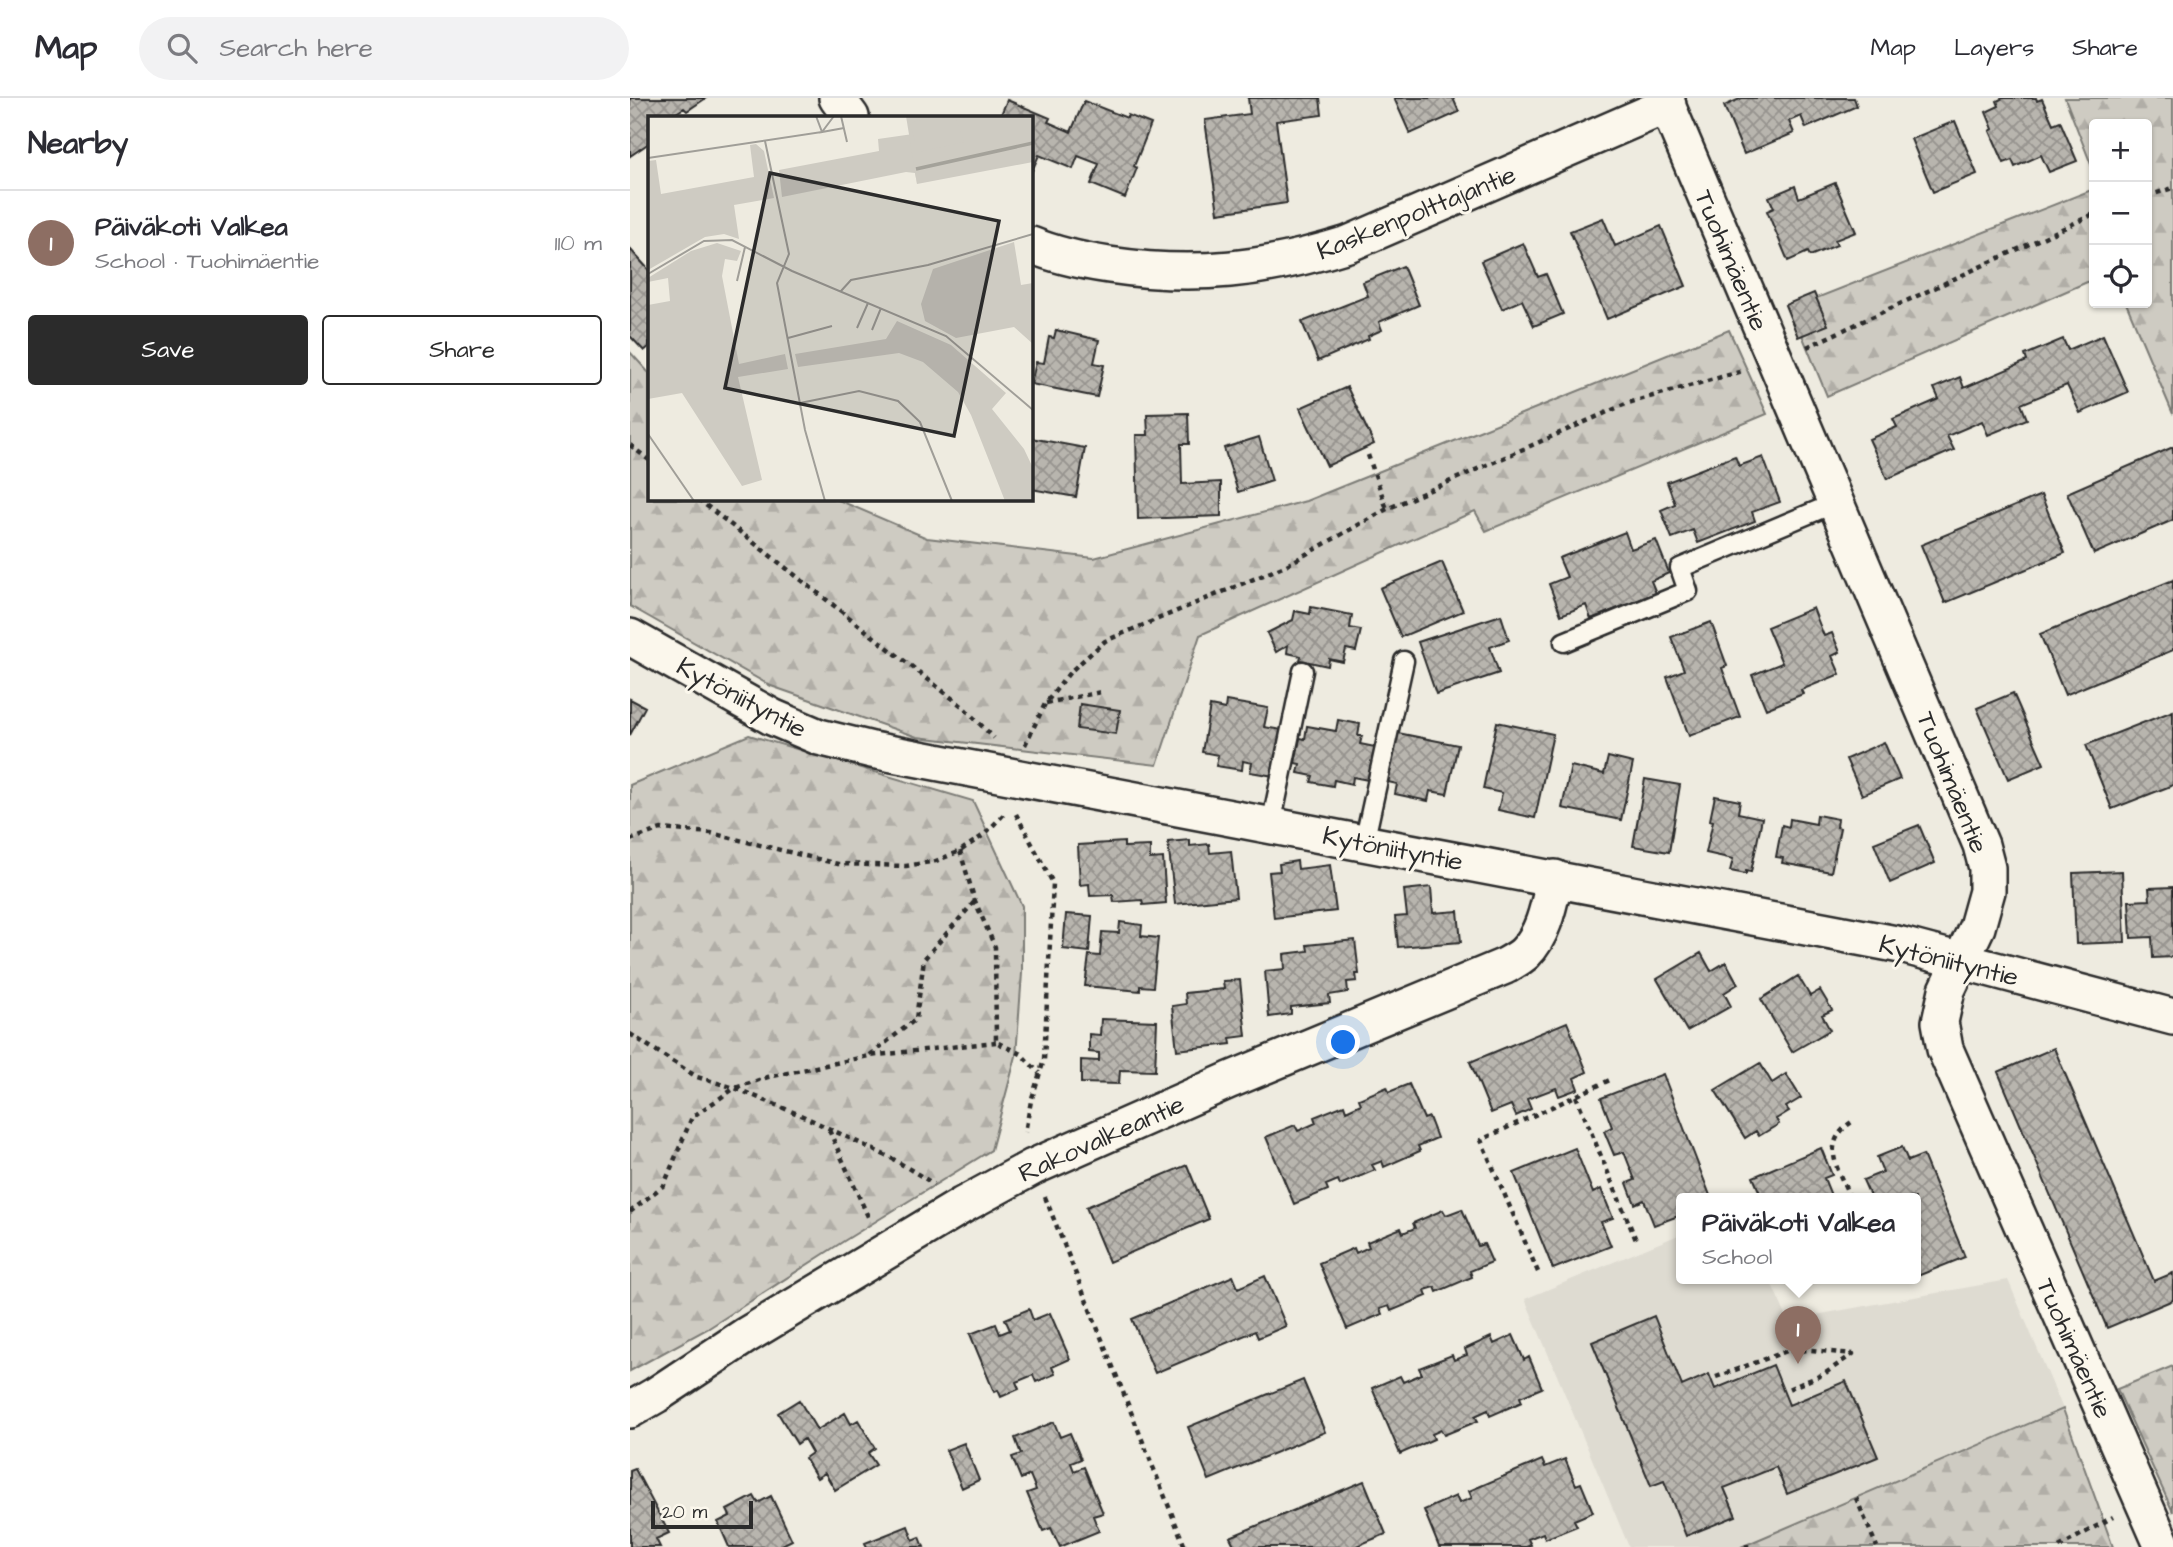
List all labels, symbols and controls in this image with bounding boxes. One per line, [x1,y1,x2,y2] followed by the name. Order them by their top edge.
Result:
[139,17,629,80] search box
[35,25,97,71] text: Map
[163,29,201,67] icon: search
[219,30,373,66] text: Search here
[1871,31,1916,65] text: Map
[1954,31,2034,65] text: Layers
[2072,31,2138,65] text: Share
[648,116,1032,500] inset map
[2089,119,2152,308] map controls
[2089,119,2152,182] button: +
[28,123,128,165] text: Nearby
[1311,157,1521,269] street label: Kaskenpolttajantie
[2089,182,2152,245] button: −
[1685,184,1777,336] street label: Tuohimäentie
[95,209,288,245] text: Päiväkoti Valkea
[50,227,52,259] text: 1
[554,227,602,259] text: 110 m
[95,245,319,277] text: School · Tuohimäentie
[2089,245,2152,308] button: locate
[28,315,308,385] button: Save
[322,315,602,385] button: Share
[669,649,813,749] street label: Kytöniityntie
[1907,706,1997,859] street label: Tuohimäentie
[1319,818,1466,882] street label: Kytöniityntie
[1875,926,2022,998] street label: Kytöniityntie
[1326,1025,1360,1059] your location
[1013,1086,1190,1192] street label: Rakovalkeantie
[1676,1193,1921,1284] popup
[1702,1205,1895,1241] text: Päiväkoti Valkea
[1702,1241,1772,1273] text: School
[2027,1273,2121,1424] street label: Tuohimäentie
[1775,1306,1821,1364] pin: 1
[651,1498,752,1530] scale bar
[662,1499,707,1526] text: 20 m

